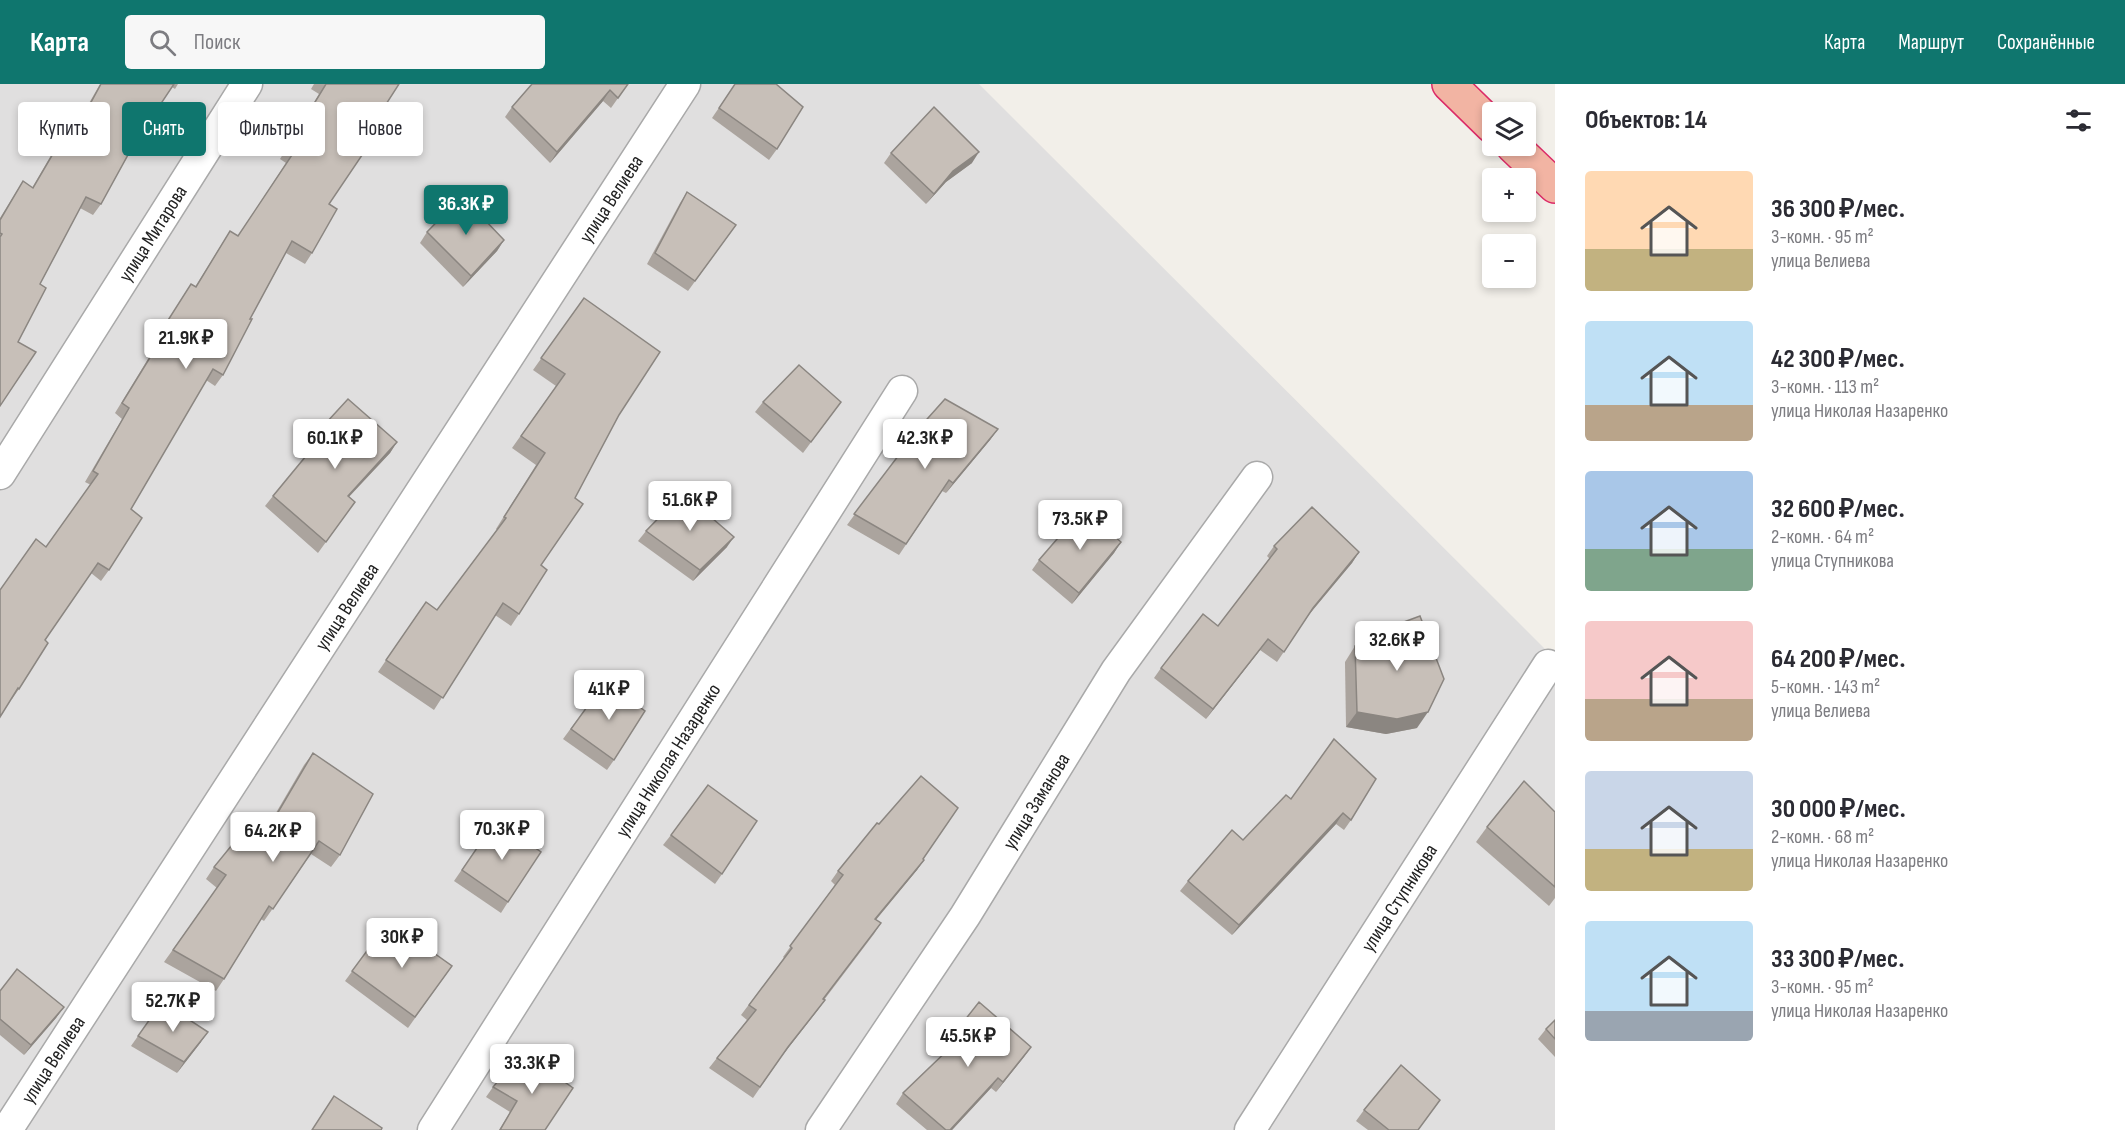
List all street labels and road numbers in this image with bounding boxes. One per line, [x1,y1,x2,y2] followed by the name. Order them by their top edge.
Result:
[574,151,649,247] street label: улица Велиева
[114,181,193,286] street label: улица Митарова
[310,559,384,655] street label: улица Велиева
[611,679,726,842] street label: улица Николая Назаренко
[998,749,1075,854] street label: улица Заманова
[1356,840,1443,956] street label: улица Ступникова
[16,1012,91,1108] street label: улица Велиева

